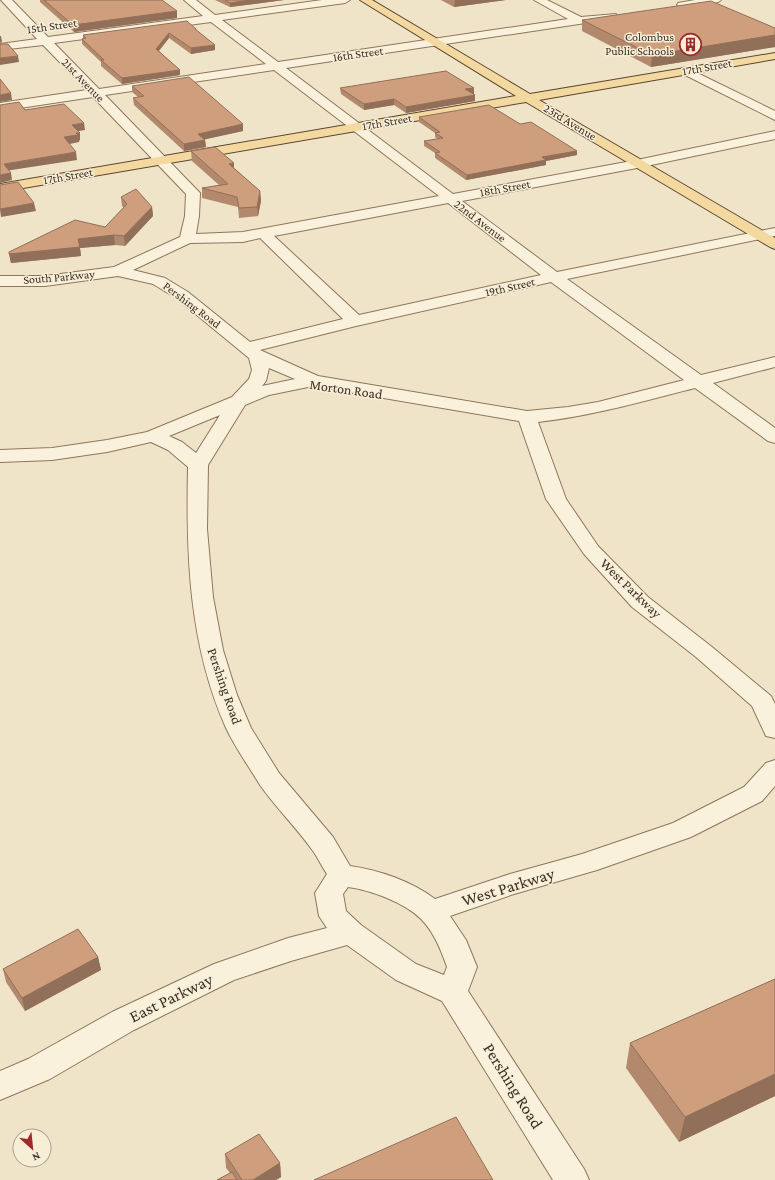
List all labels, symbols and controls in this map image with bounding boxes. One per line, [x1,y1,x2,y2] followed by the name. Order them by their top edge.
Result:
[26,15,79,36] street label: 15th Street
[605,30,674,58] place label: Colombus Public Schools
[677,31,703,57] building icon: Colombus Public Schools
[332,43,385,64] street label: 16th Street
[59,55,107,105] street label: 21st Avenue
[681,56,734,78] street label: 17th Street
[541,101,599,143] street label: 23rd Avenue
[361,111,414,133] street label: 17th Street
[42,165,95,187] street label: 17th Street
[479,176,532,199] street label: 18th Street
[451,197,509,245] street label: 22nd Avenue
[23,267,96,287] street label: South Parkway
[484,274,537,300] street label: 19th Street
[160,279,224,332] street label: Pershing Road
[308,376,384,402] street label: Morton Road
[597,555,665,622] street label: West Parkway
[204,646,246,727] street label: Pershing Road
[459,864,557,910] street label: West Parkway
[126,970,216,1026] street label: East Parkway
[479,1040,547,1132] street label: Pershing Road
[12,1128,52,1168] north arrow
[30,1150,43,1164] text: N

